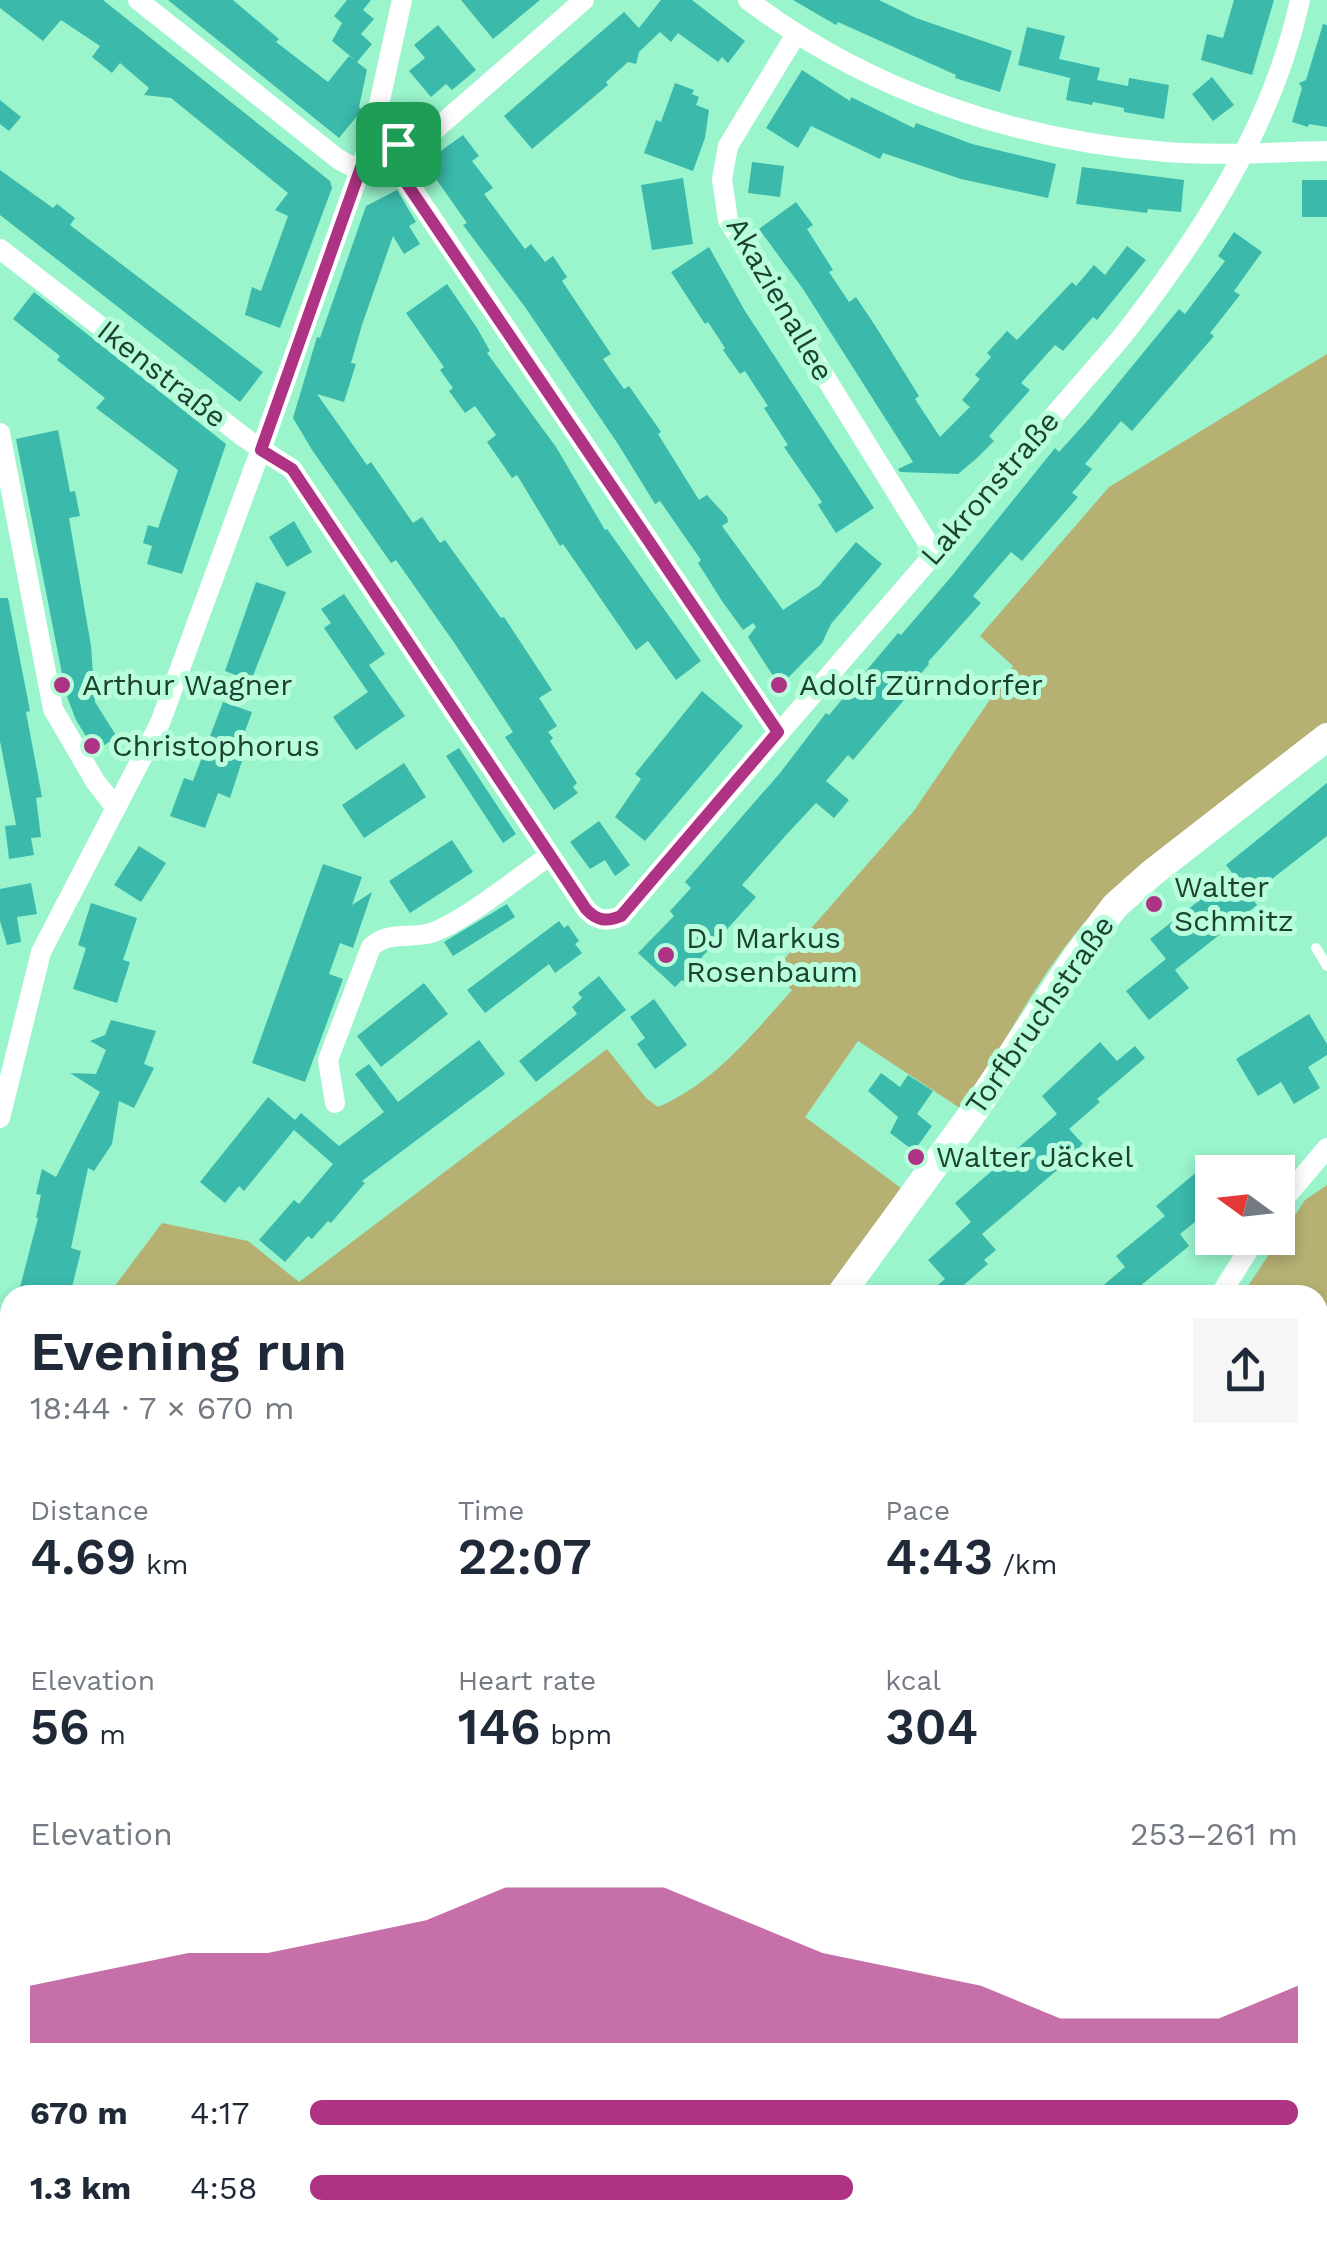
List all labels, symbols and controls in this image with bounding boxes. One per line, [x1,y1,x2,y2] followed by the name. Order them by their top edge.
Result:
[356,102,441,187] pin
[371,117,426,172] icon: arrive
[719,211,841,387] street label: Akazienallee
[91,312,234,435] street label: Ikenstraße
[913,403,1066,572] street label: Lakronstraße
[82,667,293,702] place label: Arthur Wagner
[799,667,1043,702] place label: Adolf Zürndorfer
[51,674,73,696] marker: Arthur Wagner
[768,674,790,696] marker: Adolf Zürndorfer
[112,728,320,763] place label: Christophorus
[81,735,103,757] marker: Christophorus
[1174,869,1294,938] place label: Walter Schmitz
[1143,893,1165,915] marker: Walter Schmitz
[958,909,1121,1121] street label: Torfbruchstraße
[686,920,858,989] place label: DJ Markus Rosenbaum
[655,944,677,966] marker: DJ Markus Rosenbaum
[936,1139,1133,1174] place label: Walter Jäckel
[905,1146,927,1168] marker: Walter Jäckel
[1195,1155,1295,1255] north arrow
[1195,1155,1295,1255] map controls
[1193,1318,1298,1423] button: share
[30,1319,347,1383] text: Evening run
[30,1389,294,1427] text: 18:44 · 7 × 670 m
[30,1494,149,1527] text: Distance
[458,1494,524,1527] text: Time
[885,1494,950,1527] text: Pace
[30,1527,136,1586] text: 4.69
[458,1527,592,1586] text: 22:07
[885,1527,993,1586] text: 4:43
[136,1548,189,1581] text: km
[993,1548,1057,1581] text: /km
[30,1664,155,1697] text: Elevation
[458,1664,596,1697] text: Heart rate
[885,1664,941,1697] text: kcal
[30,1697,90,1756] text: 56
[458,1697,541,1756] text: 146
[885,1697,978,1756] text: 304
[90,1718,126,1751] text: m
[541,1718,612,1751] text: bpm
[30,1815,173,1853] text: Elevation
[1130,1815,1298,1853] text: 253–261 m
[30,2094,128,2132] text: 670 m
[190,2094,249,2132] text: 4:17
[30,2169,131,2207] text: 1.3 km
[190,2169,257,2207] text: 4:58

